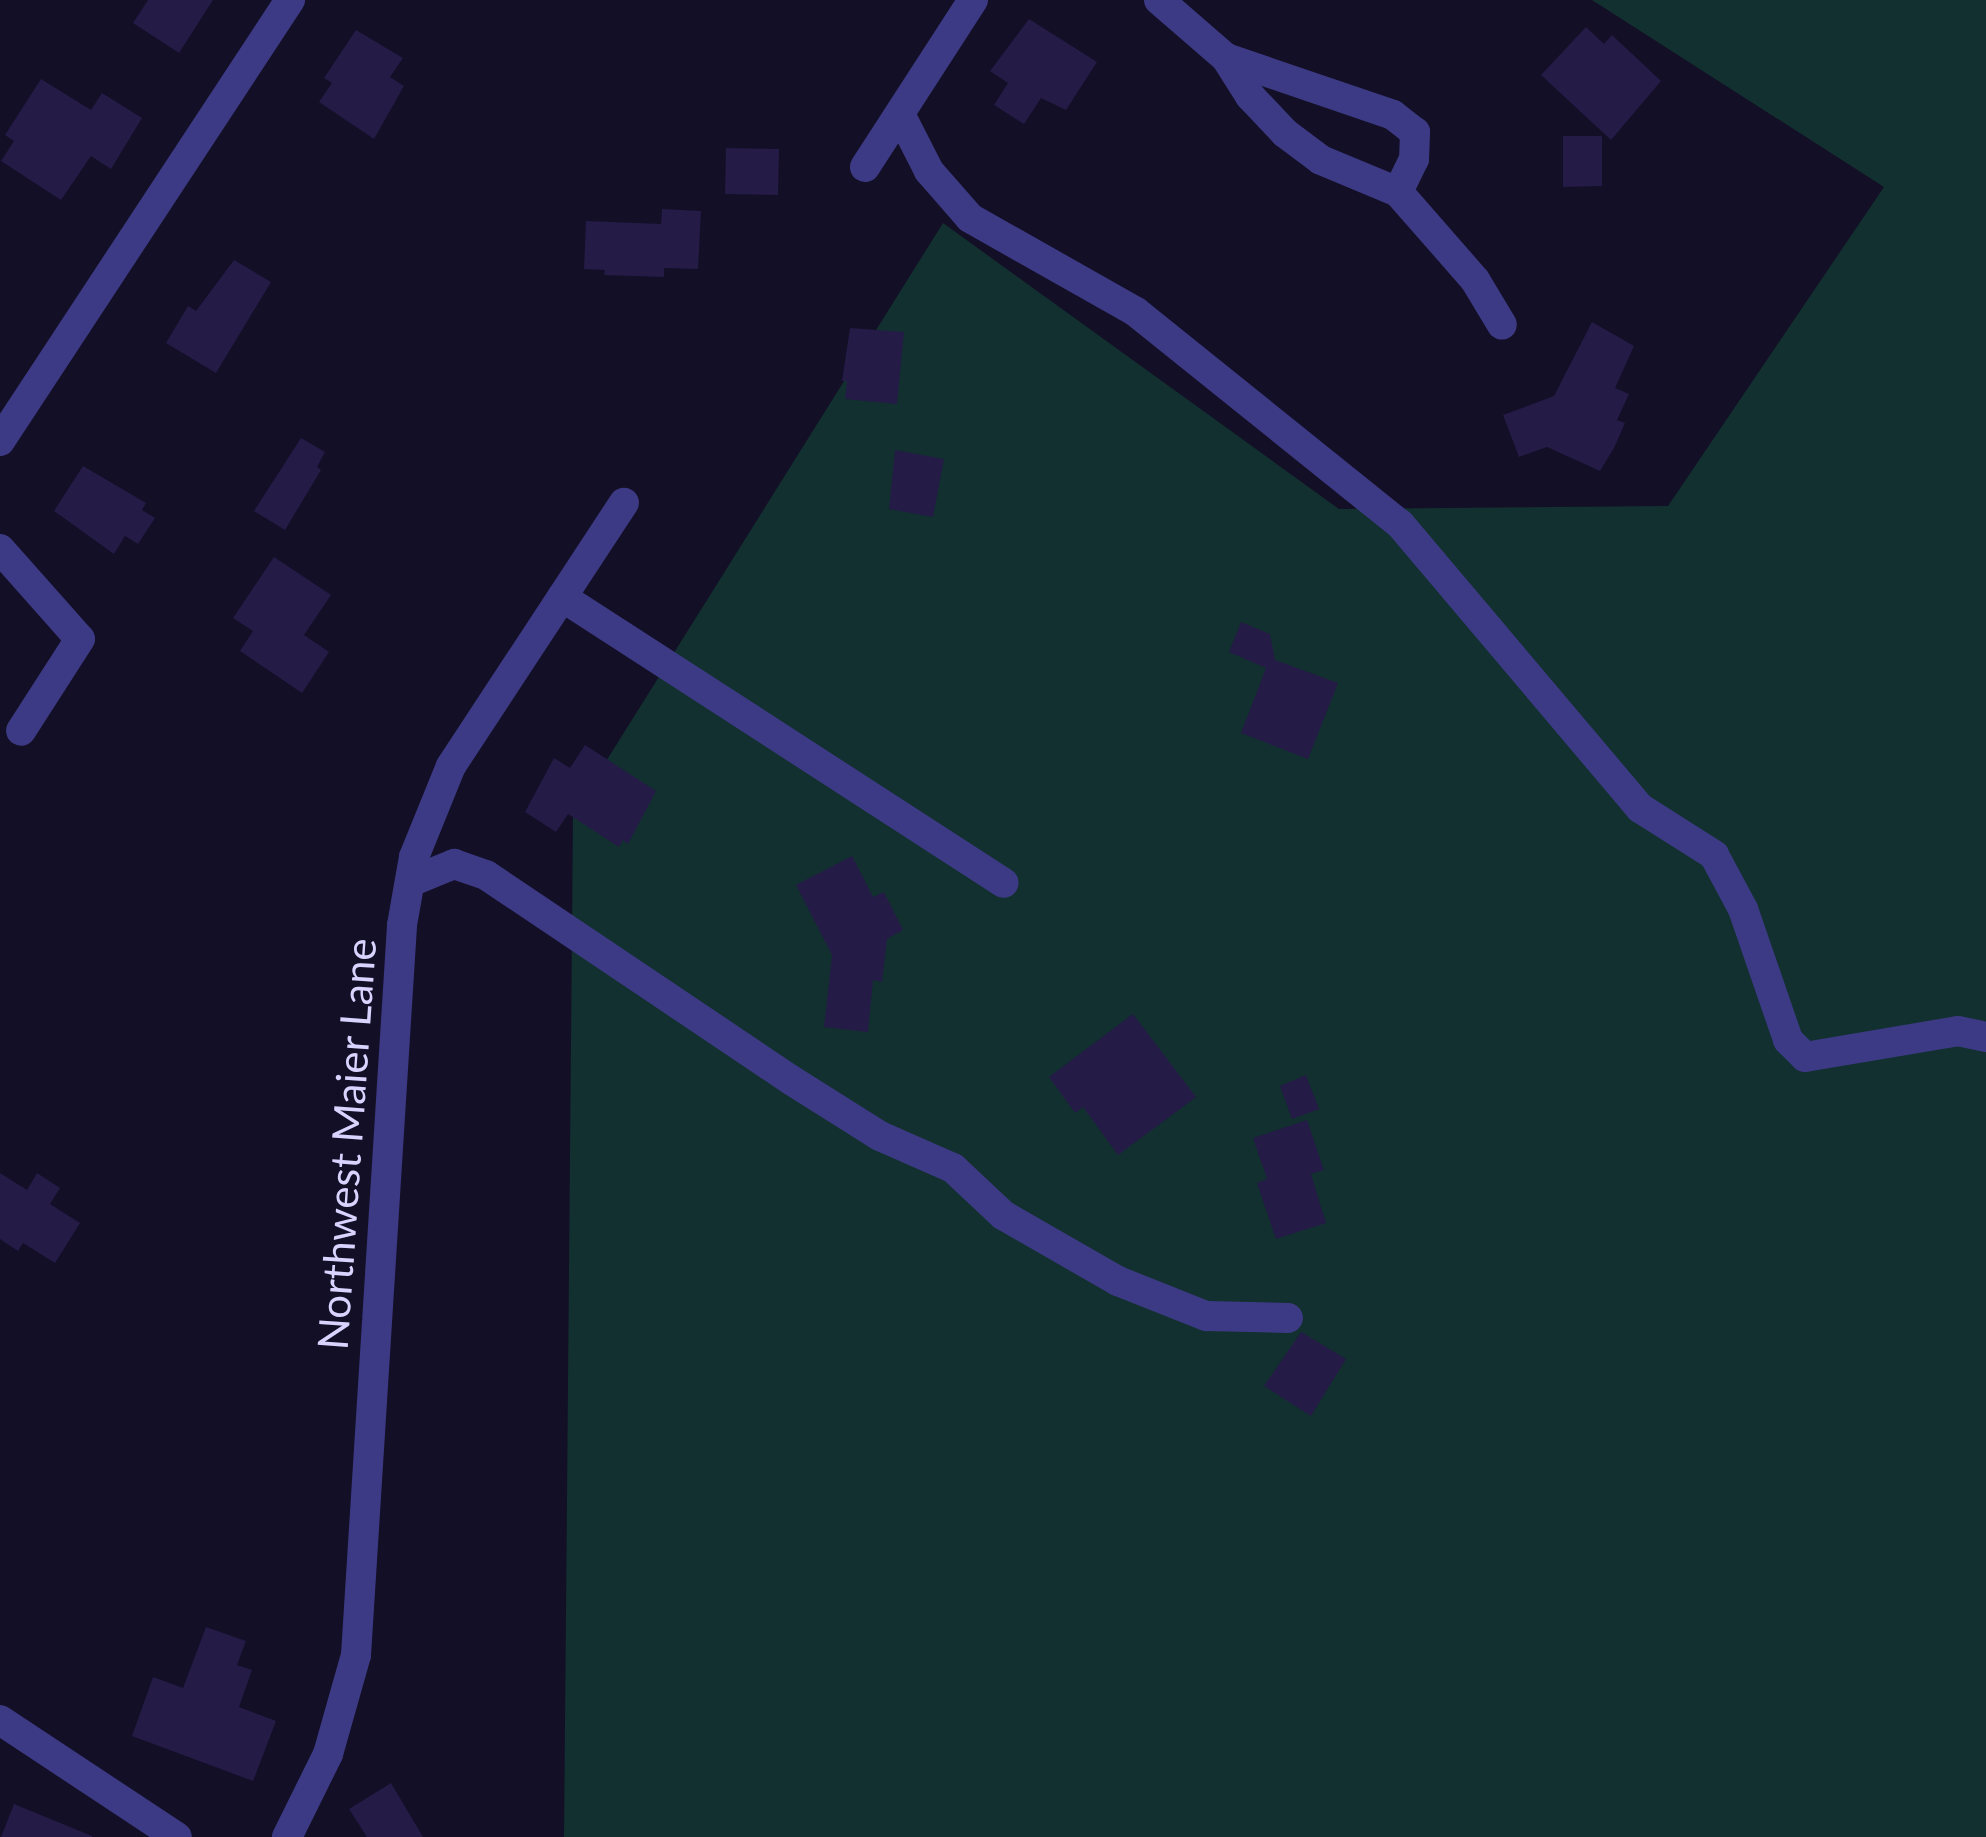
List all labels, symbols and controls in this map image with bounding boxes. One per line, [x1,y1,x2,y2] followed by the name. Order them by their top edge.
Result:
[306,936,386,1352] street label: Northwest Maier Lane

